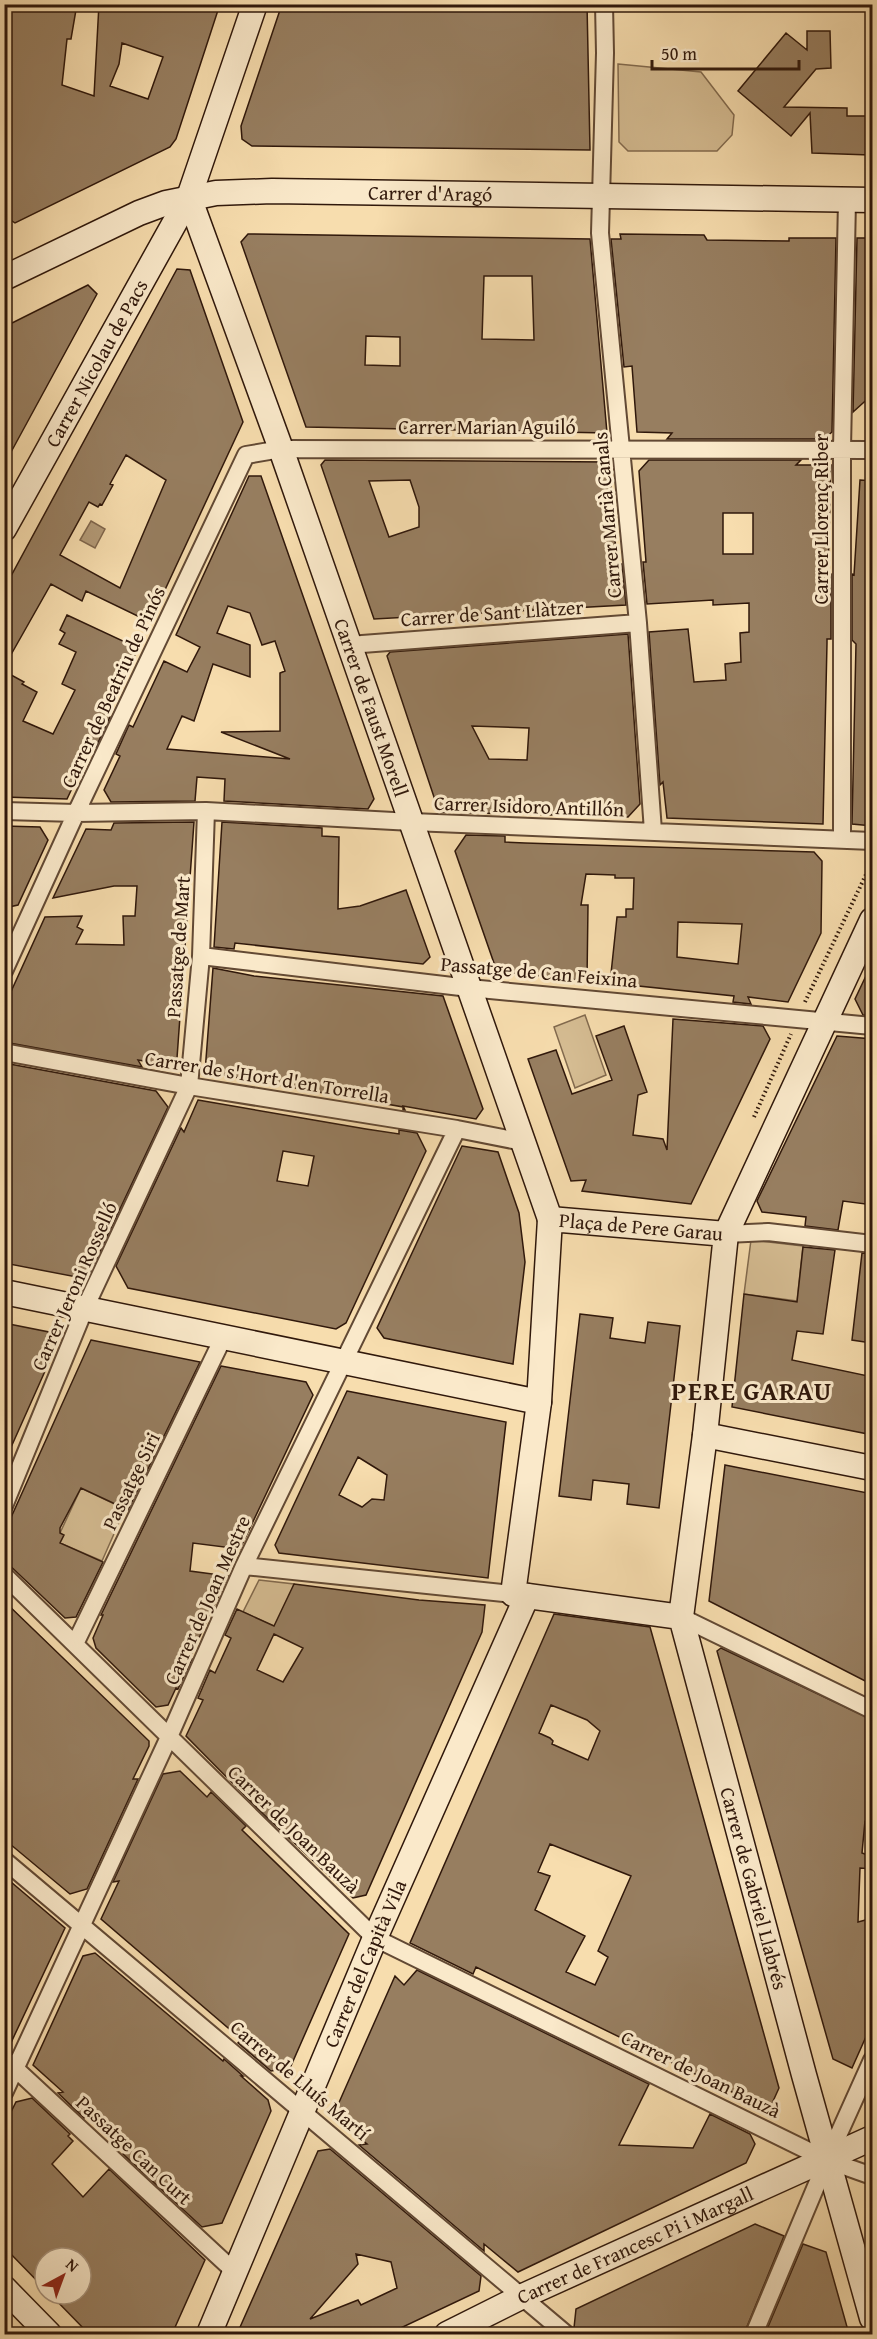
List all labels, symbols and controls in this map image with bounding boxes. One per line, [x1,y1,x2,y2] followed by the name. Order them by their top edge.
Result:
[652,33,799,71] scale bar
[661,40,697,67] text: 50 m
[368,177,493,208] street label: Carrer d'Aragó
[38,273,155,452] street label: Carrer Nicolau de Pacs
[398,412,576,441] street label: Carrer Marian Aguiló
[585,431,628,599] street label: Carrer Marià Canals
[806,433,835,605] street label: Carrer Llorenç Riber
[53,581,172,792] street label: Carrer de Beatriu de Pinós
[400,592,584,633] street label: Carrer de Sant Llàtzer
[327,614,416,801] street label: Carrer de Faust Morell
[433,788,625,823] street label: Carrer Isidoro Antillón
[158,875,197,1019] street label: Passatge de Mart
[440,948,639,995] street label: Passatge de Can Feixina
[143,1043,392,1110] street label: Carrer de s'Hort d'en Torrella
[23,1197,124,1375] street label: Carrer Jeroni Rosselló
[558,1205,724,1248] street label: Plaça de Pere Garau
[671,1371,833,1410] district label: PERE GARAU
[94,1427,167,1535] street label: Passatge Siri
[156,1510,257,1689] street label: Carrer de Joan Mestre
[222,1758,368,1900] street label: Carrer de Joan Bauzà
[713,1784,795,1993] street label: Carrer de Gabriel Llabrés
[316,1874,413,2052] street label: Carrer del Capità Vila
[224,2013,377,2147] street label: Carrer de Lluís Martí
[616,2022,786,2125] street label: Carrer de Joan Bauzà
[70,2088,199,2211] street label: Passatge Can Curt
[512,2179,758,2311] street label: Carrer de Francesc Pi i Margall
[33,2246,93,2306] north arrow
[61,2252,85,2277] text: N

